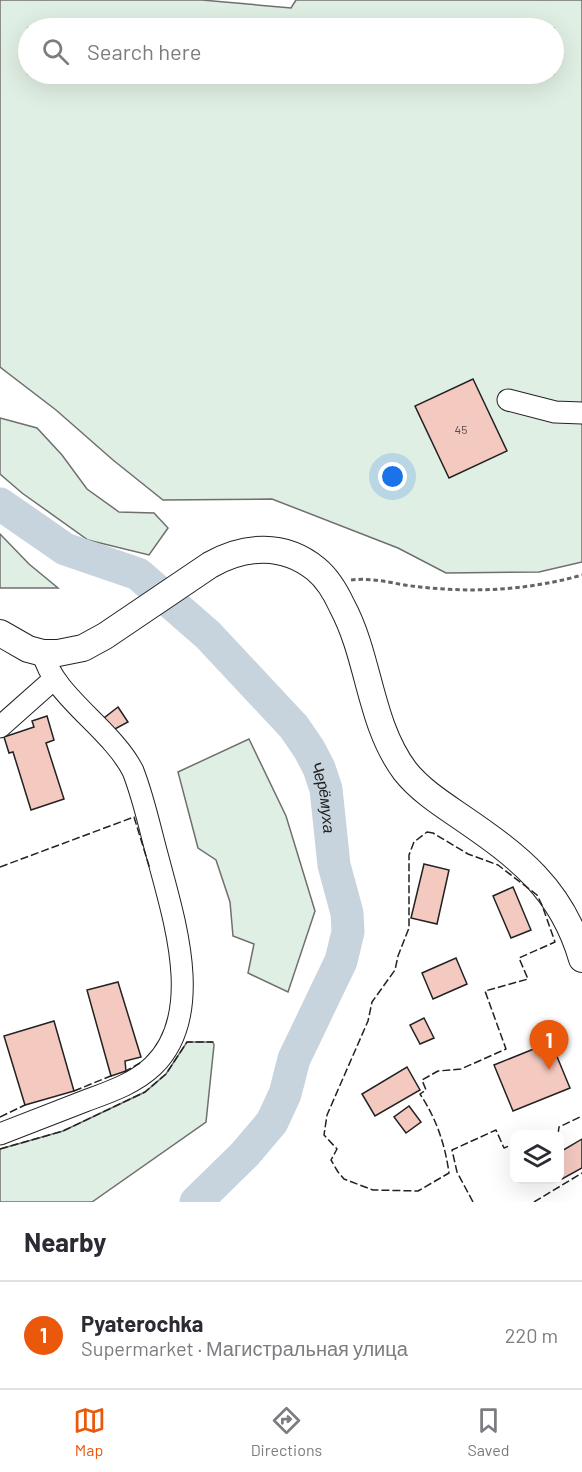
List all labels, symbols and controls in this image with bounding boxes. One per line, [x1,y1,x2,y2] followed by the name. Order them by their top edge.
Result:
[18,18,564,84] search box
[39,35,72,68] icon: search
[87,38,201,64] text: Search here
[455,422,467,436] house number: 45
[378,462,407,491] your location
[308,758,340,834] water label: Черёмуха
[530,1020,568,1070] pin: 1
[510,1130,564,1184] map controls
[510,1130,564,1184] button: layers
[24,1226,106,1257] text: Nearby
[81,1310,203,1336] text: Pyaterochka
[40,1323,47,1347] text: 1
[505,1323,558,1347] text: 220 m
[81,1336,408,1360] text: Supermarket · Магистральная улица
[73,1404,106,1459] tab: Map
[251,1404,322,1459] tab: Directions
[467,1404,509,1459] tab: Saved

